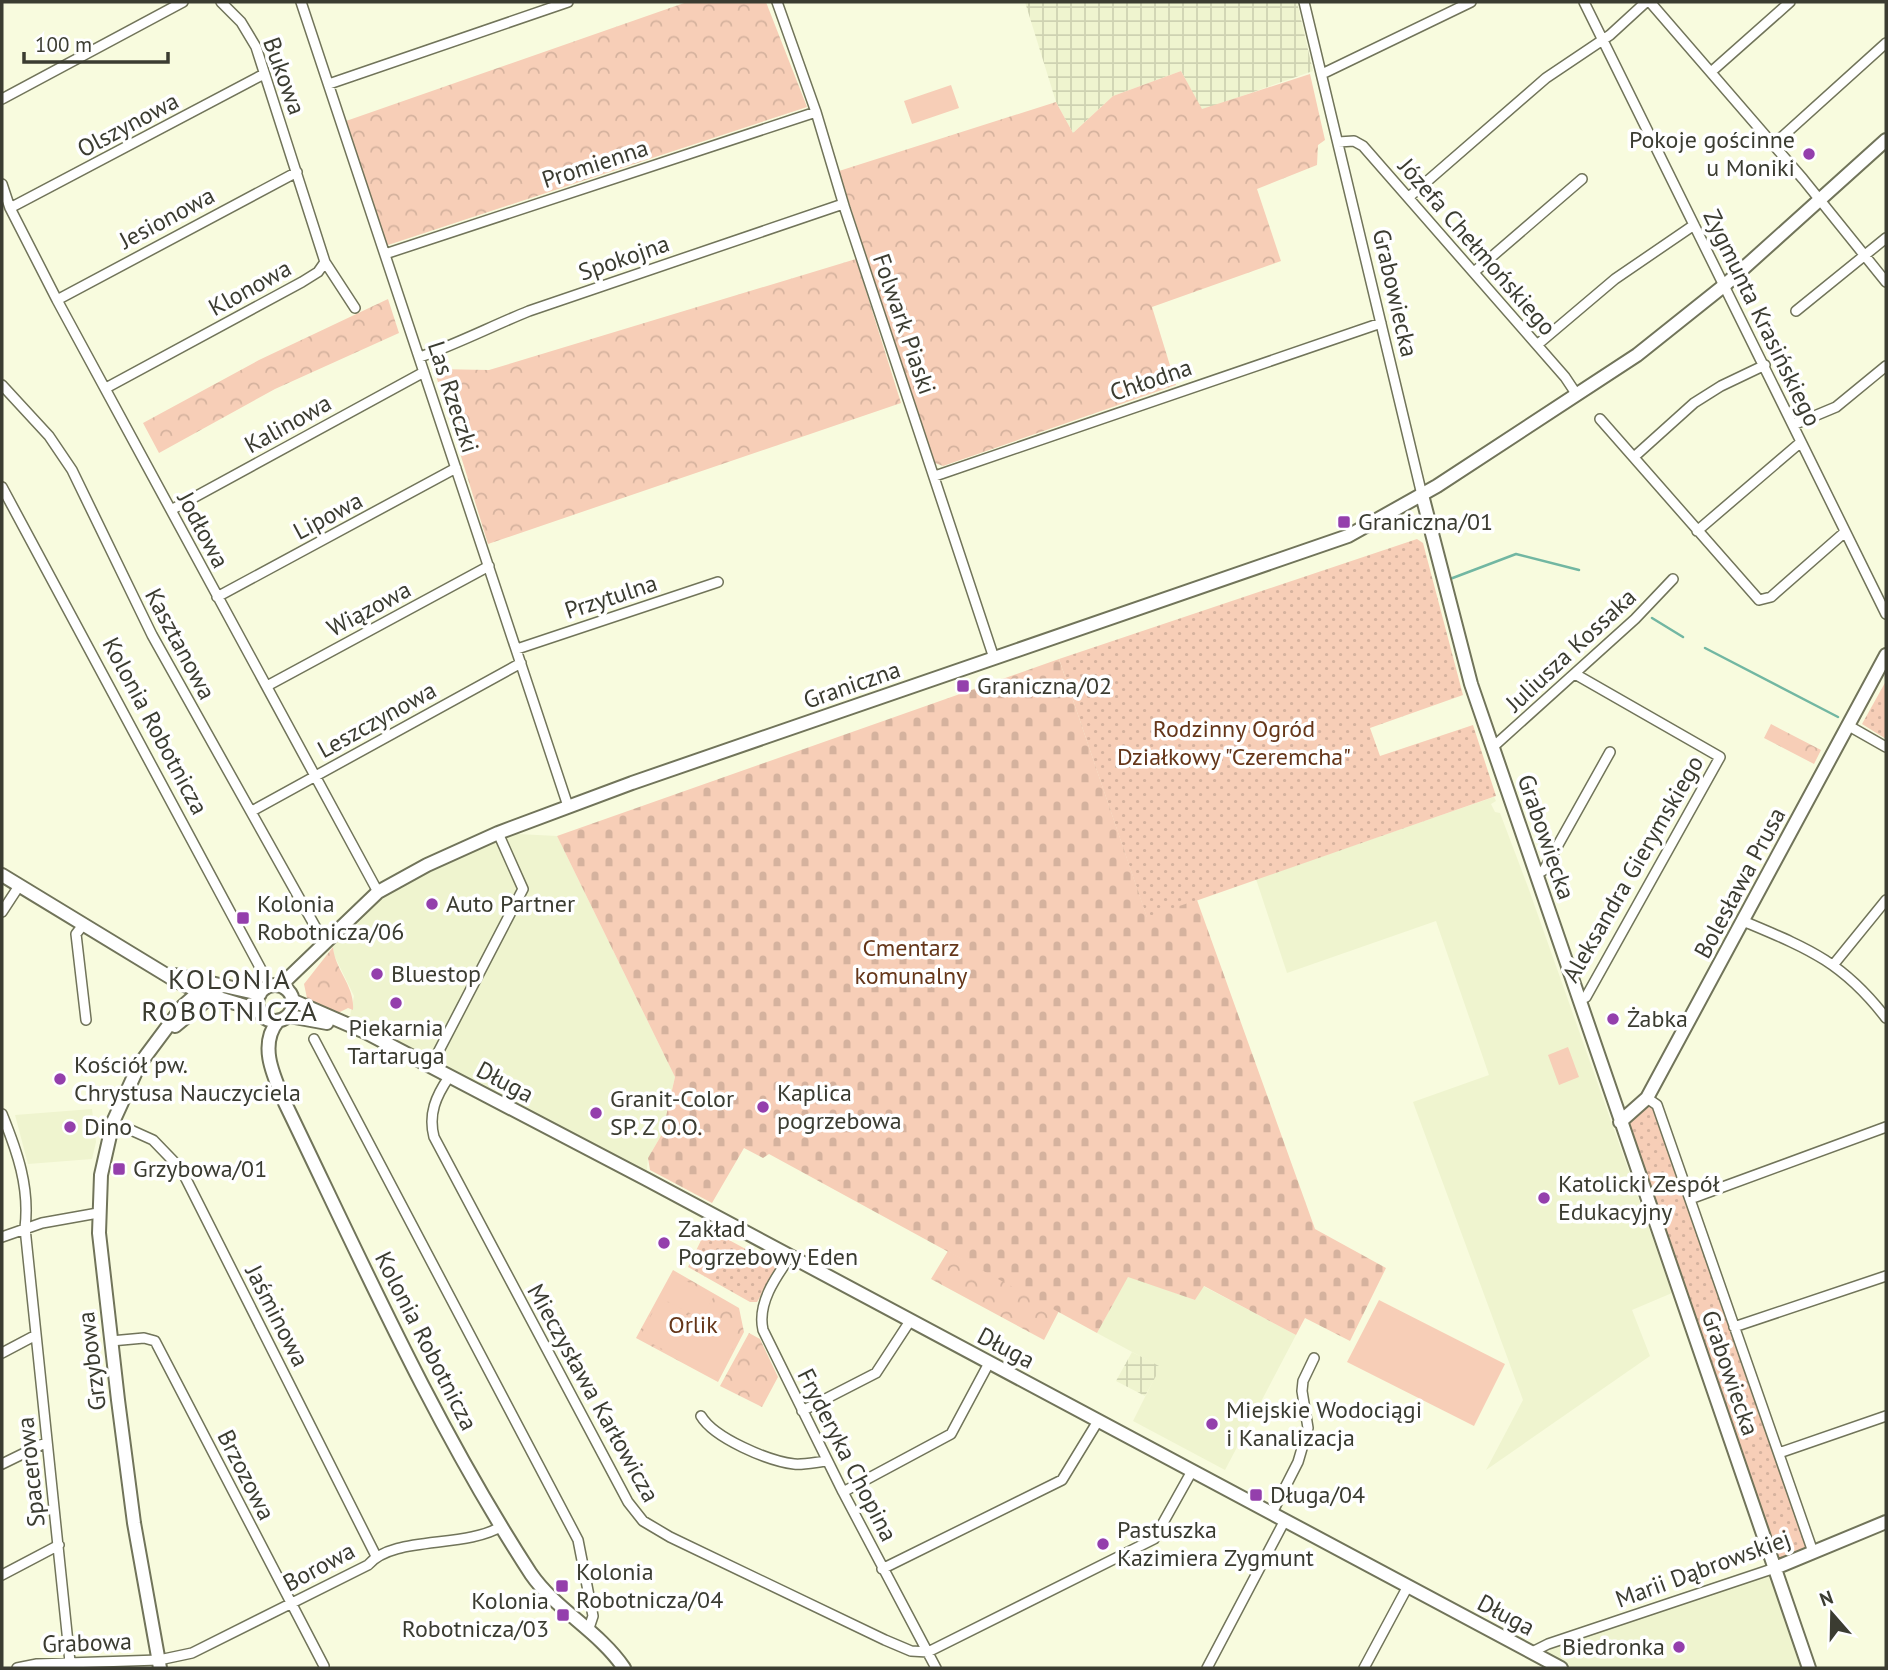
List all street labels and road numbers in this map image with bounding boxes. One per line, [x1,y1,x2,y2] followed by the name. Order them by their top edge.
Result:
[256,33,313,119] street label: Bukowa
[72,85,184,164] street label: Olszynowa
[538,132,652,195] street label: Promienna
[1391,151,1563,342] street label: Józefa Chełmońskiego
[113,179,220,256] street label: Jesionowa
[1696,204,1828,431] street label: Zygmunta Krasińskiego
[1366,226,1425,360] street label: Grabowiecka
[574,228,673,288] street label: Spokojna
[866,249,943,398] street label: Folwark Piaski
[203,252,297,323] street label: Klonowa
[421,337,486,456] street label: Las Rzeczki
[1106,351,1196,408] street label: Chłodna
[239,387,337,460] street label: Kalinowa
[170,485,236,573] street label: Jodłowa
[288,485,368,547] street label: Lipowa
[561,567,661,626] street label: Przytulna
[321,574,416,644] street label: Wiązowa
[1498,581,1642,719] street label: Juliusza Kossaka
[138,583,223,705] street label: Kasztanowa
[96,632,215,820] street label: Kolonia Robotnicza
[799,654,904,716] street label: Graniczna
[312,674,442,765] street label: Leszczynowa
[1555,750,1710,988] street label: Aleksandra Gierymskiego
[1511,770,1582,904] street label: Grabowiecka
[1687,802,1792,964] street label: Bolesława Prusa
[471,1054,539,1109] street label: Długa
[368,1246,485,1435] street label: Kolonia Robotnicza
[238,1259,316,1372] street label: Jaśminowa
[520,1278,666,1508] street label: Mieczysława Karłowicza
[1695,1306,1766,1440] street label: Grabowiecka
[70,1310,113,1412] street label: Grzybowa
[972,1320,1040,1375] street label: Długa
[790,1363,904,1547] street label: Fryderyka Chopina
[9,1416,52,1529] street label: Spacerowa
[211,1424,282,1525] street label: Brzozowa
[1611,1523,1795,1615] street label: Marii Dąbrowskiej
[277,1535,360,1598] street label: Borowa
[1472,1587,1540,1642] street label: Długa
[42,1625,132,1660] street label: Grabowa

